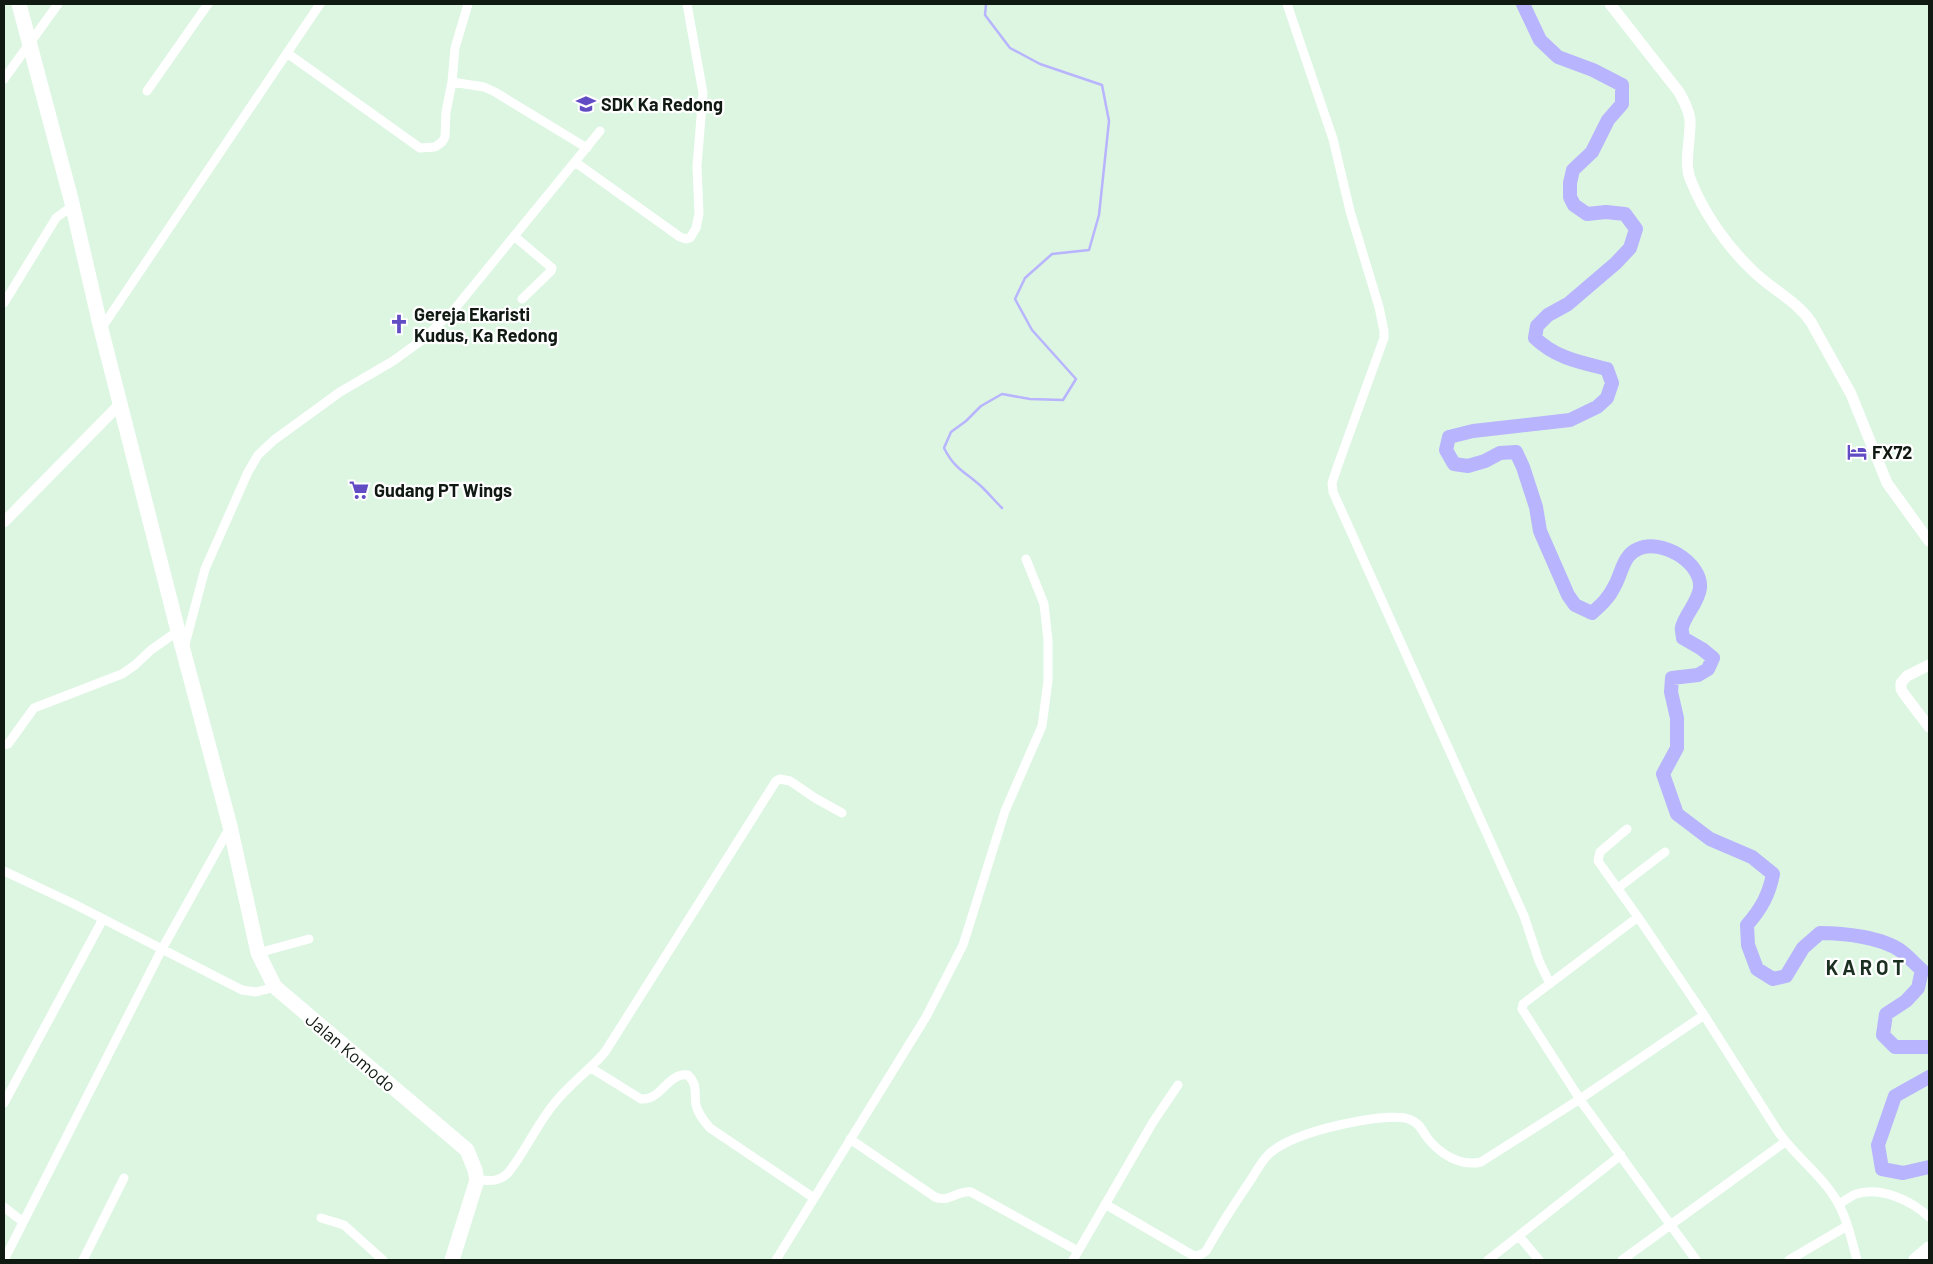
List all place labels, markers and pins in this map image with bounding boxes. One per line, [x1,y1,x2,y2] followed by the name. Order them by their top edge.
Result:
[575,93,597,115] school or university icon: SDK Ka Redong
[601,93,723,115] place label: SDK Ka Redong
[414,303,558,346] place label: Gereja Ekaristi Kudus, Ka Redong
[388,313,410,335] church icon: Gereja Ekaristi Kudus, Ka Redong
[1846,441,1868,463] hotel icon: FX72
[1872,441,1912,463] place label: FX72
[348,479,370,501] supermarket icon: Gudang PT Wings
[374,479,512,501] place label: Gudang PT Wings

